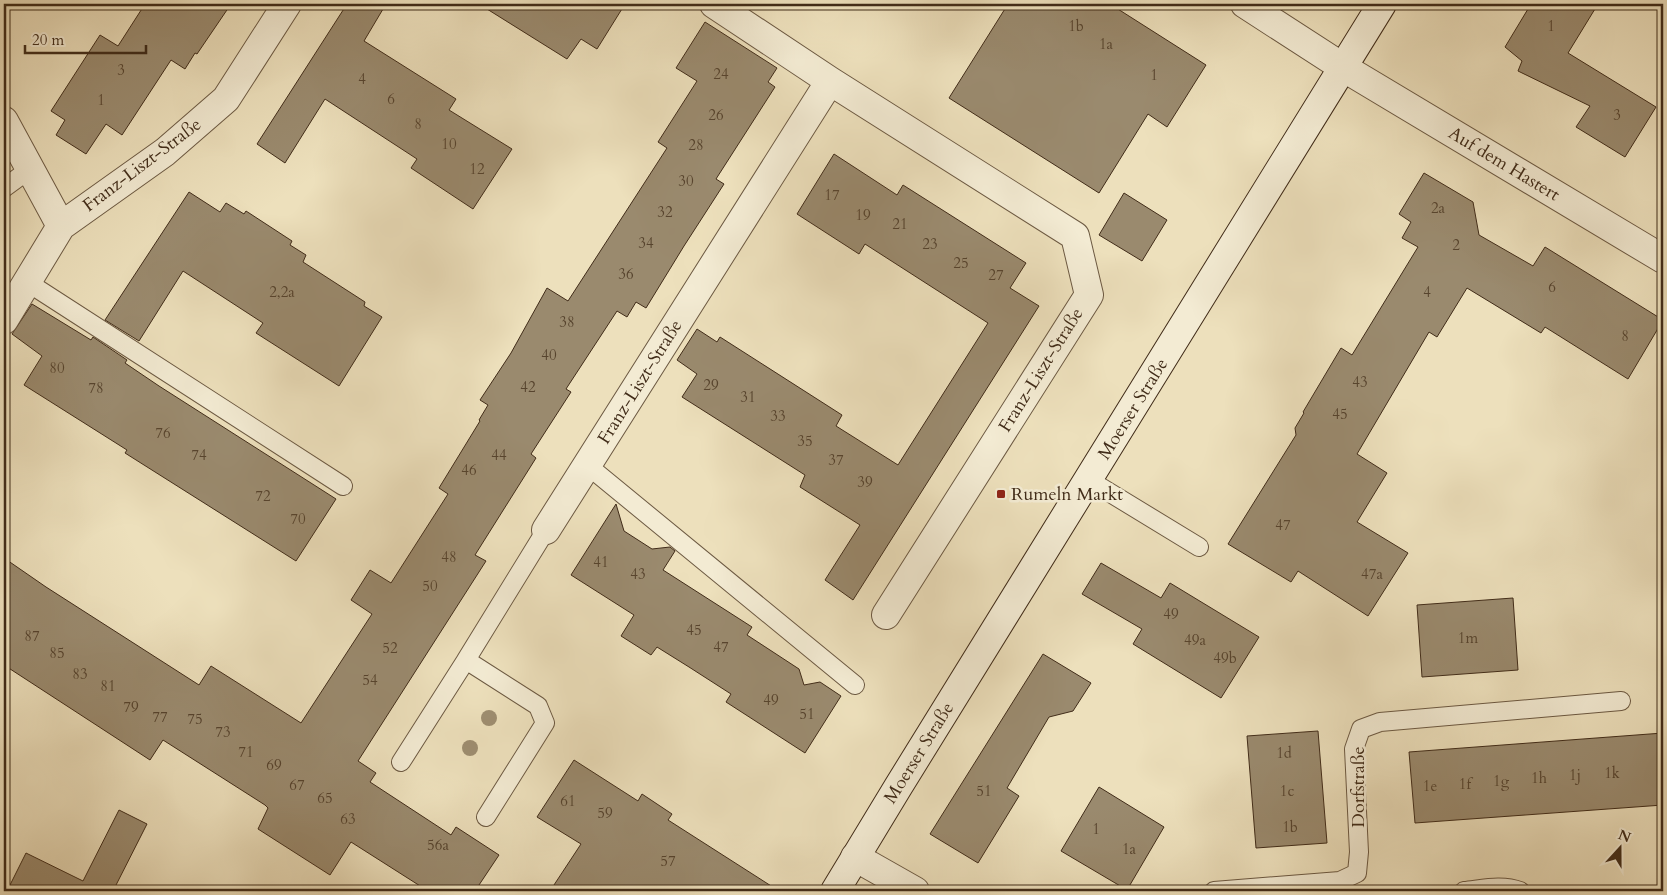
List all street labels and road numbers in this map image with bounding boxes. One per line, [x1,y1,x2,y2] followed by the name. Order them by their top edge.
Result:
[78,112,206,218] street label: Franz-Liszt-Straße
[1444,121,1565,207] street label: Auf dem Hastert
[993,303,1089,437] street label: Franz-Liszt-Straße
[592,315,688,449] street label: Franz-Liszt-Straße
[1092,354,1174,464] street label: Moerser Straße
[878,698,960,808] street label: Moerser Straße
[1346,746,1371,828] street label: Dorfstraße

